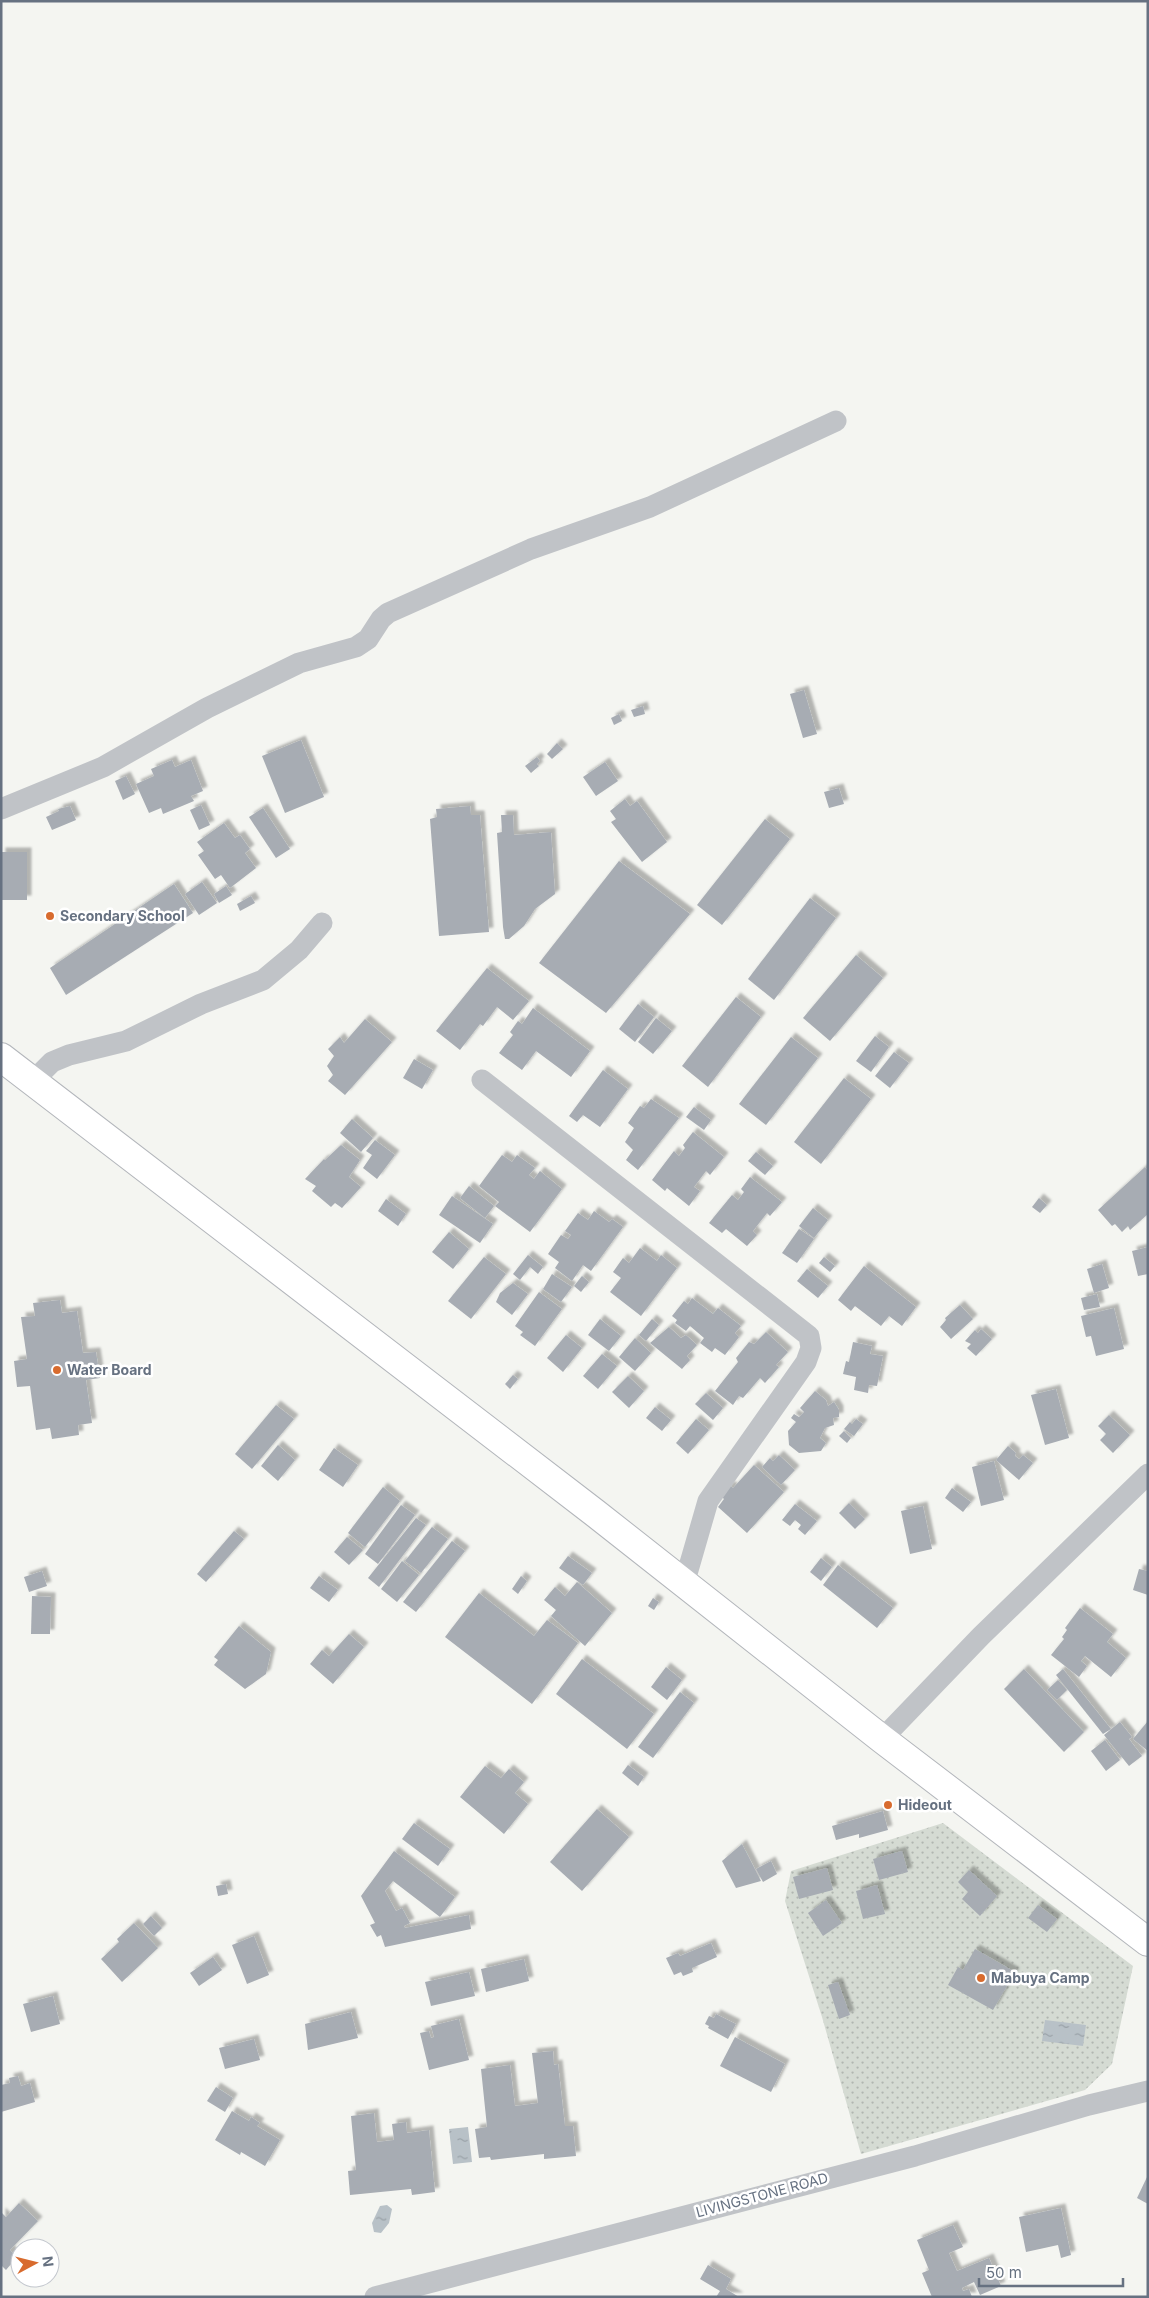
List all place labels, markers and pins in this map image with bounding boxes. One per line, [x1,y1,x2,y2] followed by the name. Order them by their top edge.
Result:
[60,907,185,924] place label: Secondary School
[44,910,56,922] marker: Secondary School
[67,1361,152,1378] place label: Water Board
[51,1364,63,1376] marker: Water Board
[898,1796,952,1813] place label: Hideout
[882,1799,894,1811] marker: Hideout
[991,1969,1090,1986] place label: Mabuya Camp
[975,1972,987,1984] marker: Mabuya Camp

